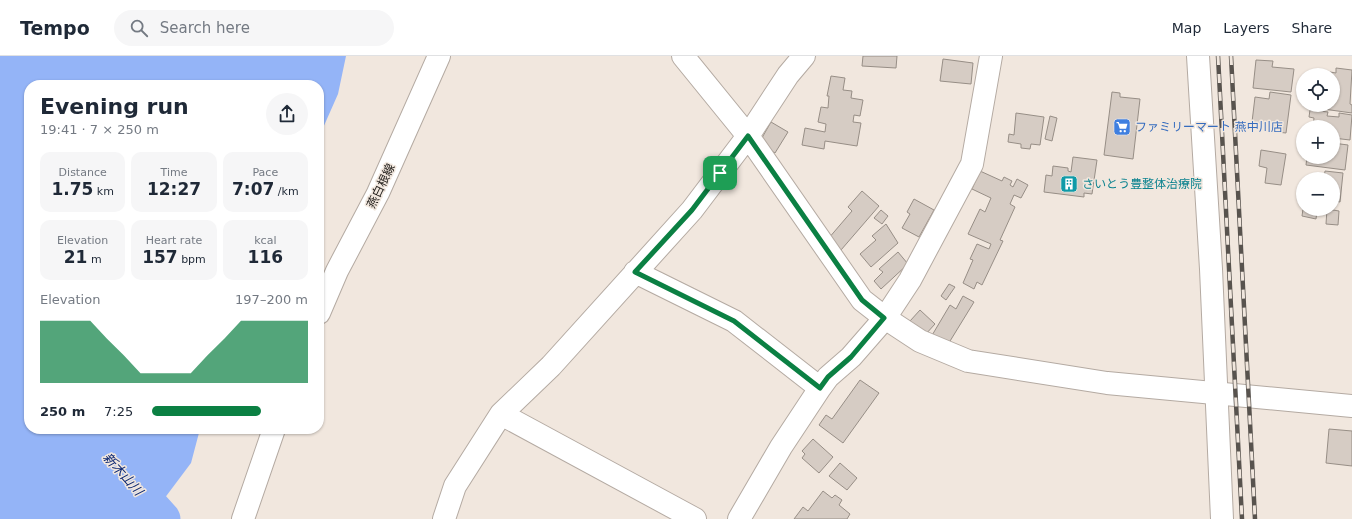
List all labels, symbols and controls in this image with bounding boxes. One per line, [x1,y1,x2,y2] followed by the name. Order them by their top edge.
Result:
[114,10,394,46] search box
[20,17,90,39] text: Tempo
[128,17,150,39] icon: search
[160,19,250,37] text: Search here
[1172,20,1201,36] text: Map
[1223,20,1270,36] text: Layers
[1292,20,1332,36] text: Share
[1296,68,1340,216] map controls
[1296,68,1340,112] button: locate
[266,93,308,135] button: share
[40,94,189,119] text: Evening run
[1112,117,1132,137] supermarket icon: ファミリーマート 燕中川店
[1135,120,1283,134] place label: ファミリーマート 燕中川店
[1296,120,1340,164] button: +
[40,122,159,137] text: 19:41 · 7 × 250 m
[703,156,737,190] pin
[364,161,398,211] street label: 燕白根線
[709,162,731,184] icon: arrive
[59,166,107,179] text: Distance
[161,166,187,179] text: Time
[252,166,278,179] text: Pace
[1296,172,1340,216] button: −
[1059,174,1079,194] building icon: さいとう豊整体治療院
[1082,177,1202,191] place label: さいとう豊整体治療院
[51,179,93,199] text: 1.75
[147,179,201,199] text: 12:27
[232,179,274,199] text: 7:07
[93,185,114,198] text: km
[274,185,299,198] text: /km
[57,234,108,247] text: Elevation
[146,234,202,247] text: Heart rate
[254,234,276,247] text: kcal
[64,247,87,267] text: 21
[142,247,178,267] text: 157
[248,247,283,267] text: 116
[87,253,102,266] text: m
[178,253,206,266] text: bpm
[40,292,100,307] text: Elevation
[235,292,308,307] text: 197–200 m
[40,404,85,419] text: 250 m
[104,404,133,419] text: 7:25
[100,450,147,500] water label: 新木山川

